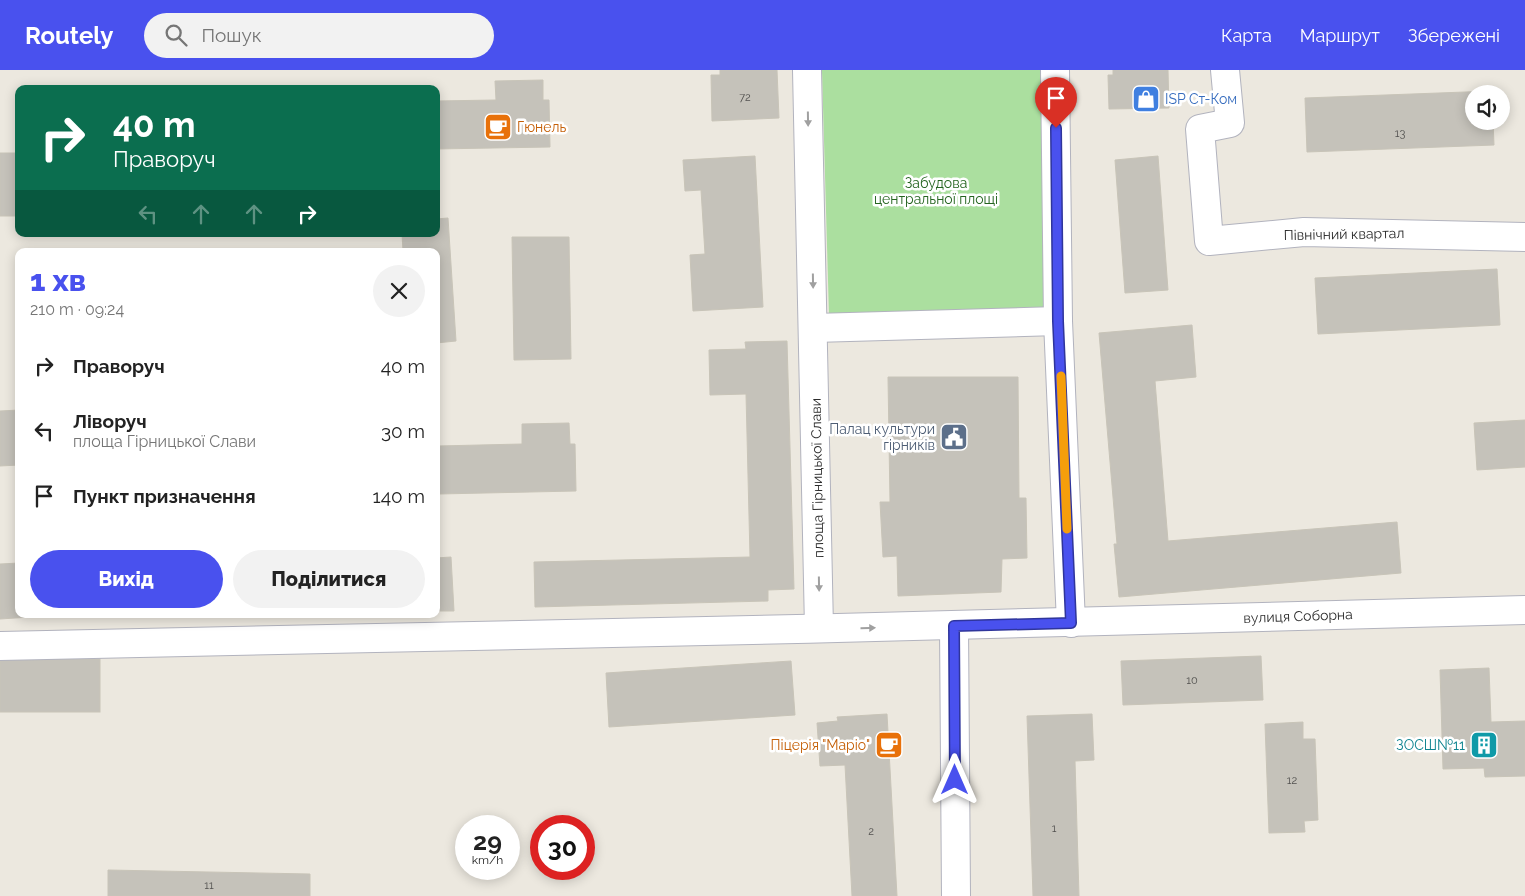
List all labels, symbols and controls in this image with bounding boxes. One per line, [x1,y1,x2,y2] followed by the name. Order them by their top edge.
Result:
[144,13,494,58] search box
[25,21,114,50] text: Routely
[162,21,190,49] icon: search
[202,24,262,46] text: Пошук
[1221,25,1272,46] text: Карта
[1300,25,1380,46] text: Маршрут
[1408,25,1500,46] text: Збережені
[1035,77,1077,128] pin
[1042,84,1070,112] icon: arrive
[1131,84,1161,114] shop icon: ISP Ст-Ком
[1465,85,1510,130] map controls
[1465,85,1510,130] button: sound
[739,91,751,104] house number: 72
[1165,91,1237,107] place label: ISP Ст-Ком
[113,104,195,145] text: 40 m
[30,105,95,170] icon: right
[805,111,813,127] one-way arrow
[483,112,513,142] cafe icon: Гюнель
[517,119,566,135] place label: Гюнель
[1395,127,1405,140] house number: 13
[113,146,216,172] text: Праворуч
[874,175,998,207] park label: Забудова центральної площі
[134,200,162,228] icon: left
[187,200,215,228] icon: ahead
[240,200,268,228] icon: ahead
[293,200,321,228] icon: right
[1284,225,1404,243] street label: Північний квартал
[30,263,86,298] text: 1 хв
[373,265,425,317] button: close
[809,273,817,289] one-way arrow
[30,300,124,319] text: 210 m · 09:24
[30,352,58,380] icon: right
[73,355,165,377] text: Праворуч
[381,355,425,377] text: 40 m
[808,398,826,558] street label: площа Гірницької Слави
[73,410,147,432] text: Ліворуч
[30,417,58,445] icon: left
[381,420,425,442] text: 30 m
[829,421,935,453] place label: Палац культури гірників
[939,422,969,452] public building icon: Палац культури гірників
[73,432,256,451] text: площа Гірницької Слави
[30,482,58,510] icon: arrive
[73,485,256,507] text: Пункт призначення
[373,485,425,507] text: 140 m
[30,550,223,608] button: Вихід
[233,550,425,608] button: Поділитися
[815,576,823,592] one-way arrow
[1243,606,1353,626] street label: вулиця Соборна
[860,623,876,631] one-way arrow
[1186,674,1198,687] house number: 10
[874,730,904,760] cafe icon: Піцерія "Маріо"
[1469,730,1499,760] building icon: ЗОСШ№11
[771,737,870,753] place label: Піцерія "Маріо"
[1396,737,1465,753] place label: ЗОСШ№11
[928,753,980,805] position arrow
[1287,774,1297,787] house number: 12
[530,815,595,880] speed limit sign: 30
[1052,822,1057,835] house number: 1
[868,825,874,838] house number: 2
[473,826,502,856] text: 29
[472,853,503,867] text: km/h
[204,879,214,892] house number: 11

